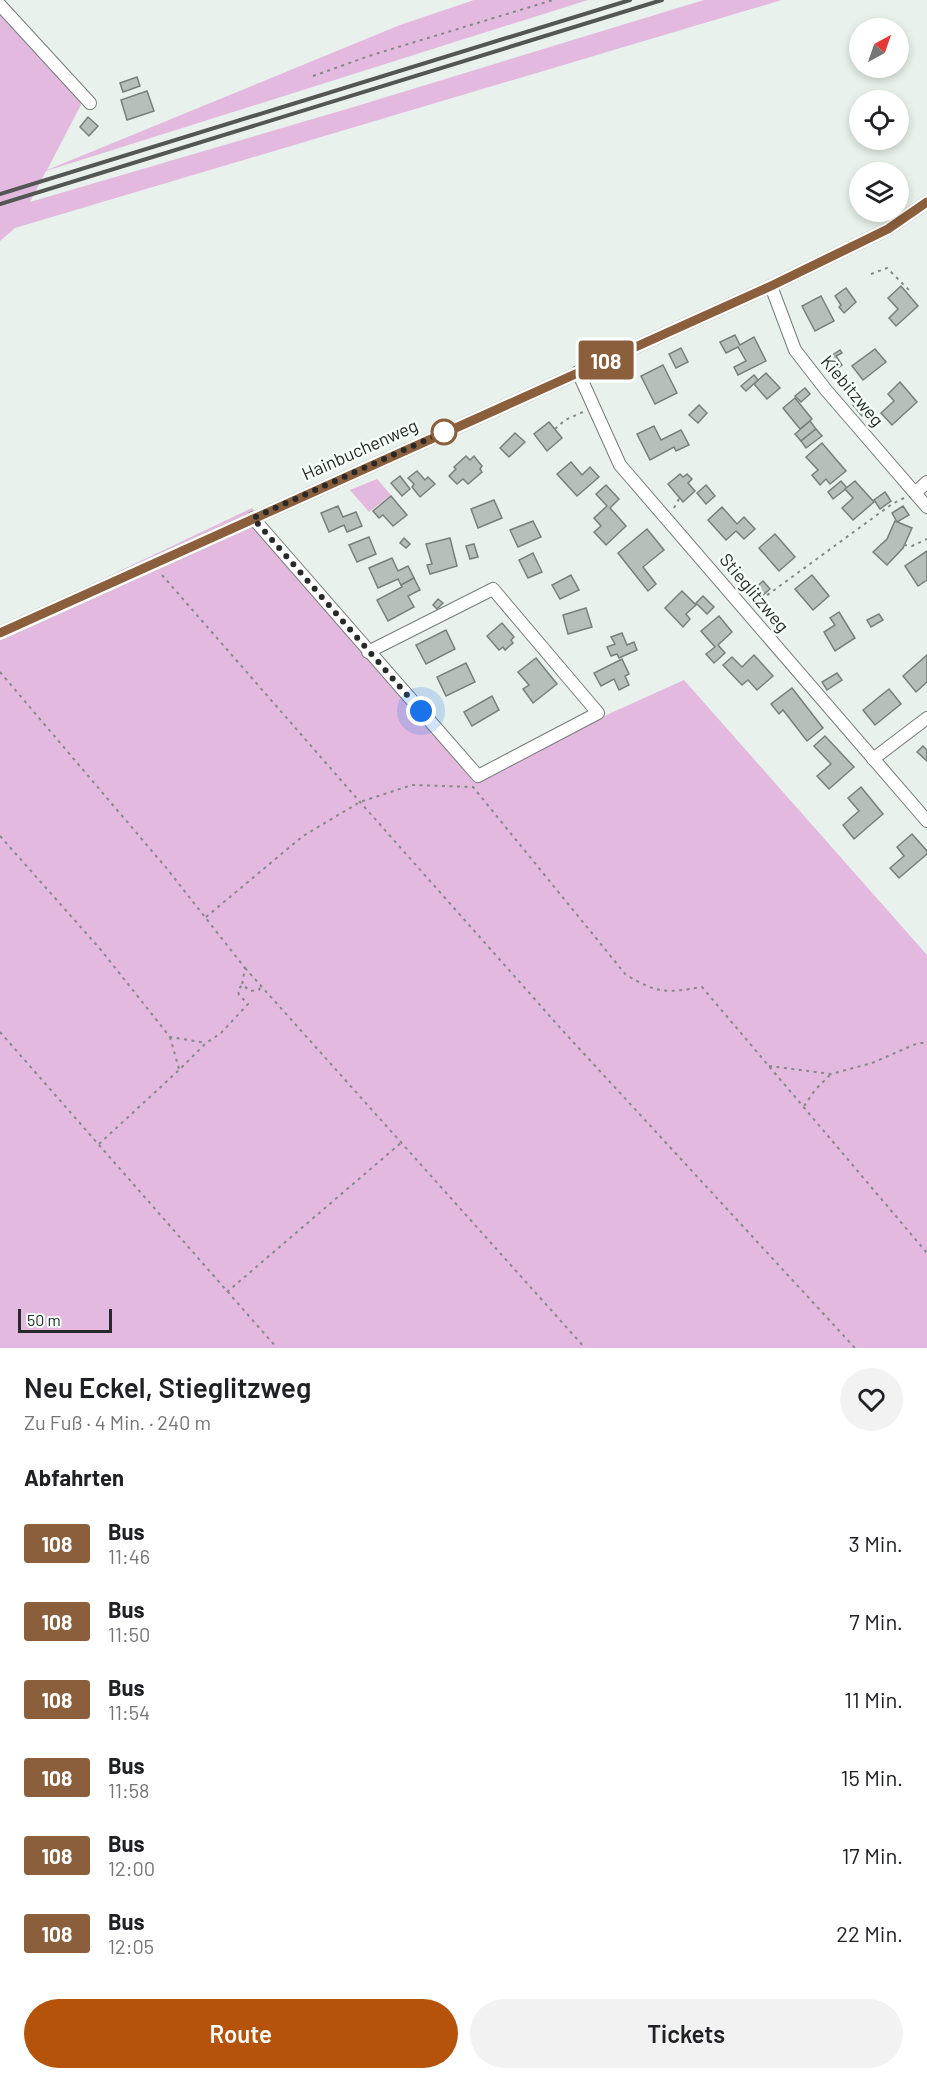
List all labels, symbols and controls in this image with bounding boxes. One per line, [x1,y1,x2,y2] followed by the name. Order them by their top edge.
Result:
[849,18,909,78] north arrow
[849,18,909,222] map controls
[849,90,909,150] button: locate
[849,162,909,222] button: layers
[572,340,640,380] line badge: 108
[591,348,621,373] text: 108
[817,350,889,430] street label: Kiebitzweg
[298,414,421,484] street label: Hainbuchenweg
[431,419,457,445] unlabelled marker
[715,548,794,636] street label: Stieglitzweg
[406,696,436,726] your location
[18,1306,112,1334] scale bar
[27,1310,61,1329] text: 50 m
[840,1368,903,1431] button: heart
[24,1370,311,1404] text: Neu Eckel, Stieglitzweg
[24,1410,211,1434] text: Zu Fuß · 4 Min. · 240 m
[24,1464,124,1490] text: Abfahrten
[108,1518,145,1544] text: Bus
[848,1530,903,1556] text: 3 Min.
[42,1531,72,1556] text: 108
[108,1544,150,1568] text: 11:46
[108,1596,145,1622] text: Bus
[849,1608,903,1634] text: 7 Min.
[42,1609,72,1634] text: 108
[108,1622,150,1646] text: 11:50
[108,1674,145,1700] text: Bus
[844,1686,903,1712] text: 11 Min.
[42,1687,72,1712] text: 108
[108,1700,150,1724] text: 11:54
[108,1752,145,1778] text: Bus
[841,1764,903,1790] text: 15 Min.
[42,1765,72,1790] text: 108
[108,1778,150,1802] text: 11:58
[108,1830,145,1856] text: Bus
[842,1842,903,1868] text: 17 Min.
[42,1843,72,1868] text: 108
[108,1856,155,1880] text: 12:00
[108,1908,145,1934] text: Bus
[836,1920,903,1946] text: 22 Min.
[42,1921,72,1946] text: 108
[108,1934,154,1958] text: 12:05
[24,1999,458,2068] button: Route
[470,1999,903,2068] button: Tickets

